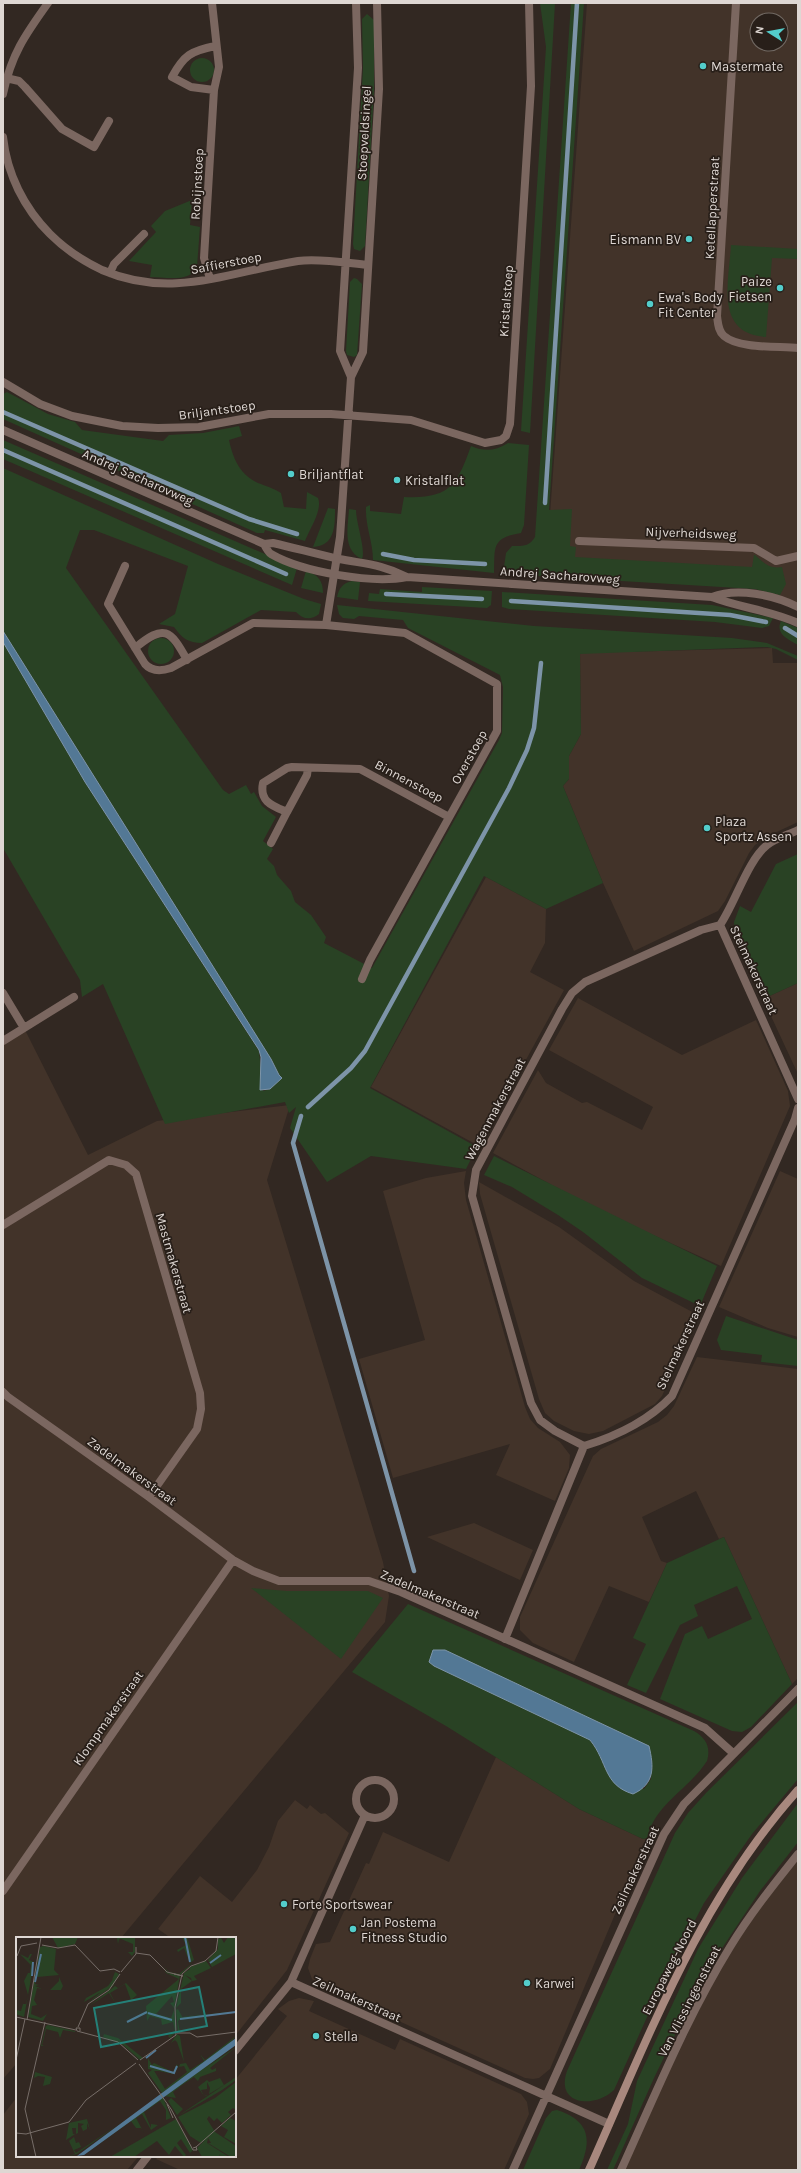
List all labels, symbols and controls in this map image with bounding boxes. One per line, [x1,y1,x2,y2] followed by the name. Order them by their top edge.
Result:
[749,12,789,52] north arrow
[753,25,767,35] text: N
[711,59,783,74] place label: Mastermate
[698,61,708,71] marker: Mastermate
[354,85,374,181] street label: Stoepveldsingel
[188,148,206,220] street label: Robijnstoep
[702,156,722,260] street label: Ketellapperstraat
[609,232,682,247] place label: Eismann BV
[684,234,694,244] marker: Eismann BV
[189,249,263,277] street label: Saffierstoep
[496,265,516,337] street label: Kristalstoep
[728,274,772,304] place label: Paize Fietsen
[775,283,785,293] marker: Paize Fietsen
[658,290,723,320] place label: Ewa's Body Fit Center
[645,299,655,309] marker: Ewa's Body Fit Center
[178,397,256,423] street label: Briljantstoep
[80,446,196,509] street label: Andrej Sacharovweg
[299,467,364,482] place label: Briljantflat
[286,469,296,479] marker: Briljantflat
[405,473,464,488] place label: Kristalflat
[392,475,402,485] marker: Kristalflat
[645,524,737,542] street label: Nijverheidsweg
[500,563,621,587] street label: Andrej Sacharovweg
[448,727,490,787] street label: Overstoep
[372,757,446,805] street label: Binnenstoep
[715,814,792,844] place label: Plaza Sportz Assen
[702,823,712,833] marker: Plaza Sportz Assen
[727,923,781,1017] street label: Stelmakerstraat
[462,1055,528,1163] street label: Wagenmakerstraat
[153,1211,196,1315] street label: Mastmakerstraat
[653,1298,707,1392] street label: Stelmakerstraat
[85,1434,180,1508] street label: Zadelmakerstraat
[378,1566,482,1622] street label: Zadelmakerstraat
[70,1668,146,1768] street label: Klompmakerstraat
[608,1823,662,1916] street label: Zeilmakerstraat
[292,1897,392,1912] place label: Forte Sportswear
[279,1899,289,1909] marker: Forte Sportswear
[361,1915,447,1945] place label: Jan Postema Fitness Studio
[638,1917,700,2017] street label: Europaweg-Noord
[348,1924,358,1934] marker: Jan Postema Fitness Studio
[16,1937,236,2157] inset map
[654,1943,724,2059] street label: Van Vlissingenstraat
[310,1973,404,2025] street label: Zeilmakerstraat
[535,1976,575,1991] place label: Karwei
[522,1978,532,1988] marker: Karwei
[324,2029,358,2044] place label: Stella
[311,2031,321,2041] marker: Stella

